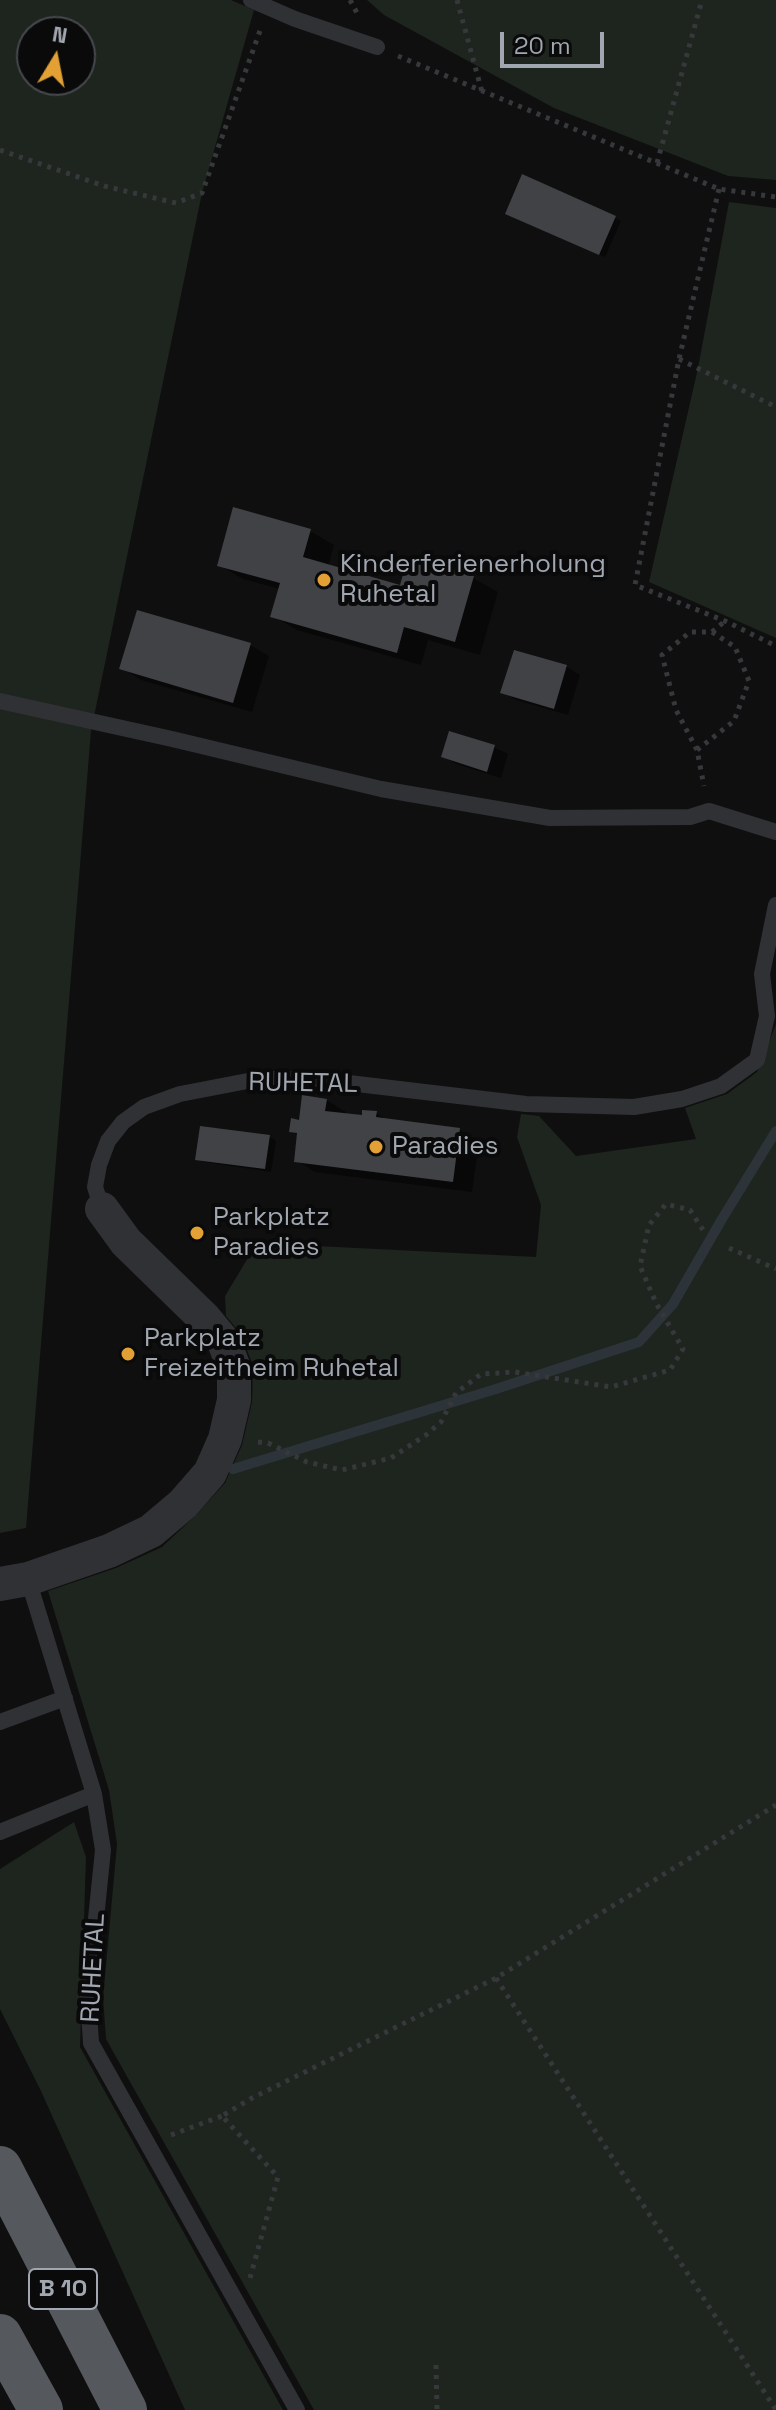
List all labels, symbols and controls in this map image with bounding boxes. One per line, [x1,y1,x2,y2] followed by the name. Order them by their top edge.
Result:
[16,16,96,96] north arrow
[504,16,608,66] scale bar
[50,19,70,49] text: N
[514,30,571,61] text: 20 m
[340,549,606,610] place label: Kinderferienerholung Ruhetal
[315,571,333,589] marker: Kinderferienerholung Ruhetal
[248,1067,358,1101] street label: RUHETAL
[392,1131,498,1163] place label: Paradies
[367,1138,385,1156] marker: Paradies
[213,1202,330,1264] place label: Parkplatz Paradies
[188,1224,206,1242] marker: Parkplatz Paradies
[144,1323,399,1384] place label: Parkplatz Freizeitheim Ruhetal
[119,1345,137,1363] marker: Parkplatz Freizeitheim Ruhetal
[76,1913,112,2023] street label: RUHETAL
[29,2269,97,2309] road number: B 10

